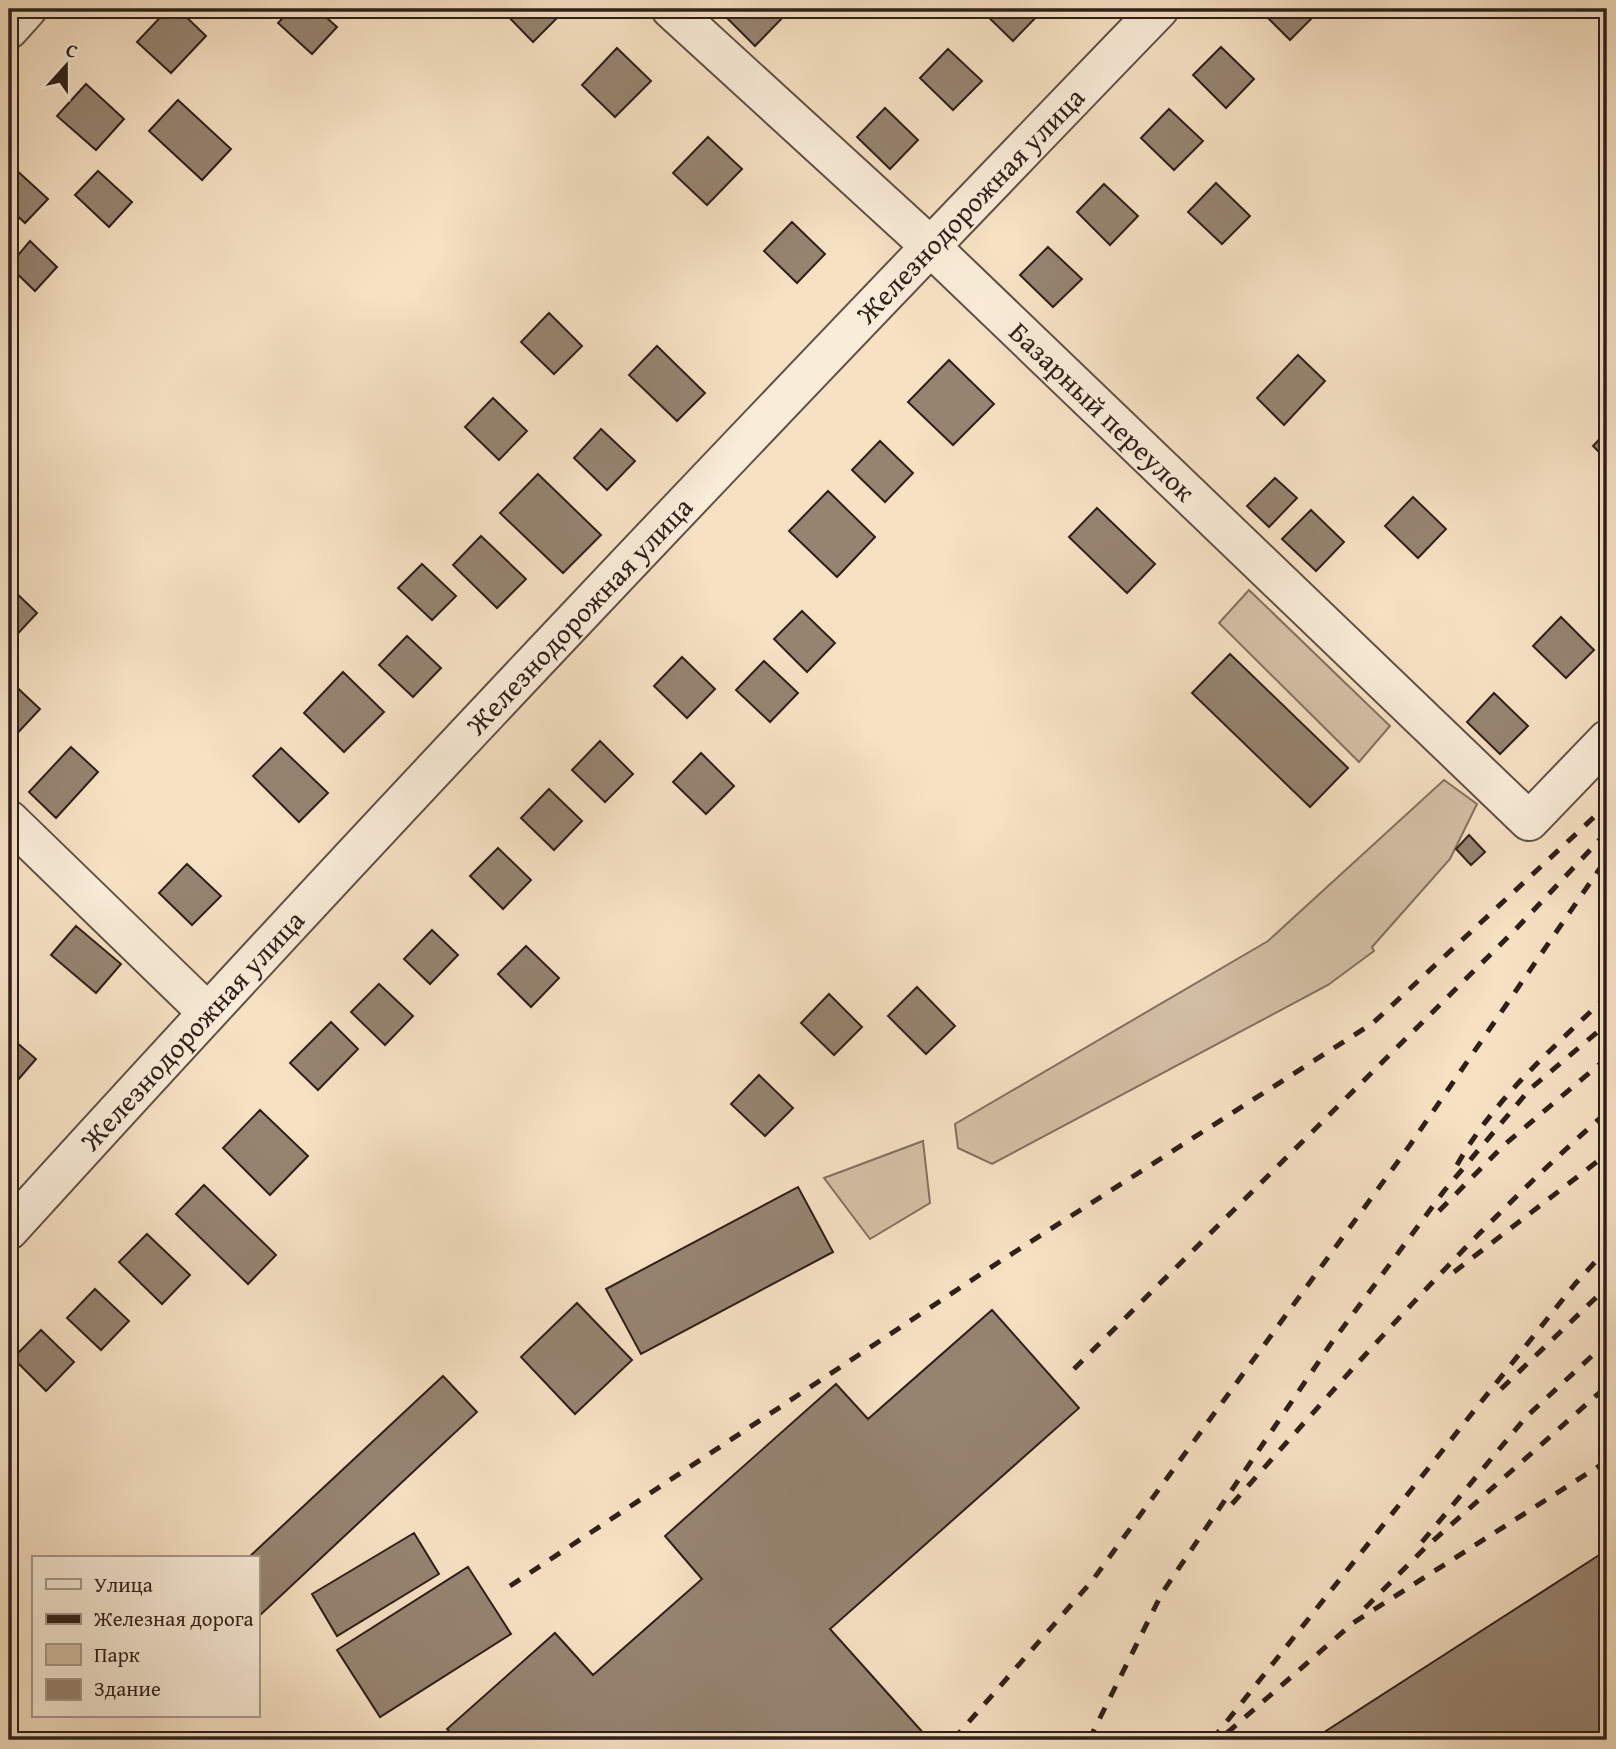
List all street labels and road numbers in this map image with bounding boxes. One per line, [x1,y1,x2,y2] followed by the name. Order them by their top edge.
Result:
[845,77,1094,333] street label: Железнодорожная улица
[1000,312,1205,511] street label: Базарный переулок
[455,487,702,744] street label: Железнодорожная улица
[70,900,314,1160] street label: Железнодорожная улица

